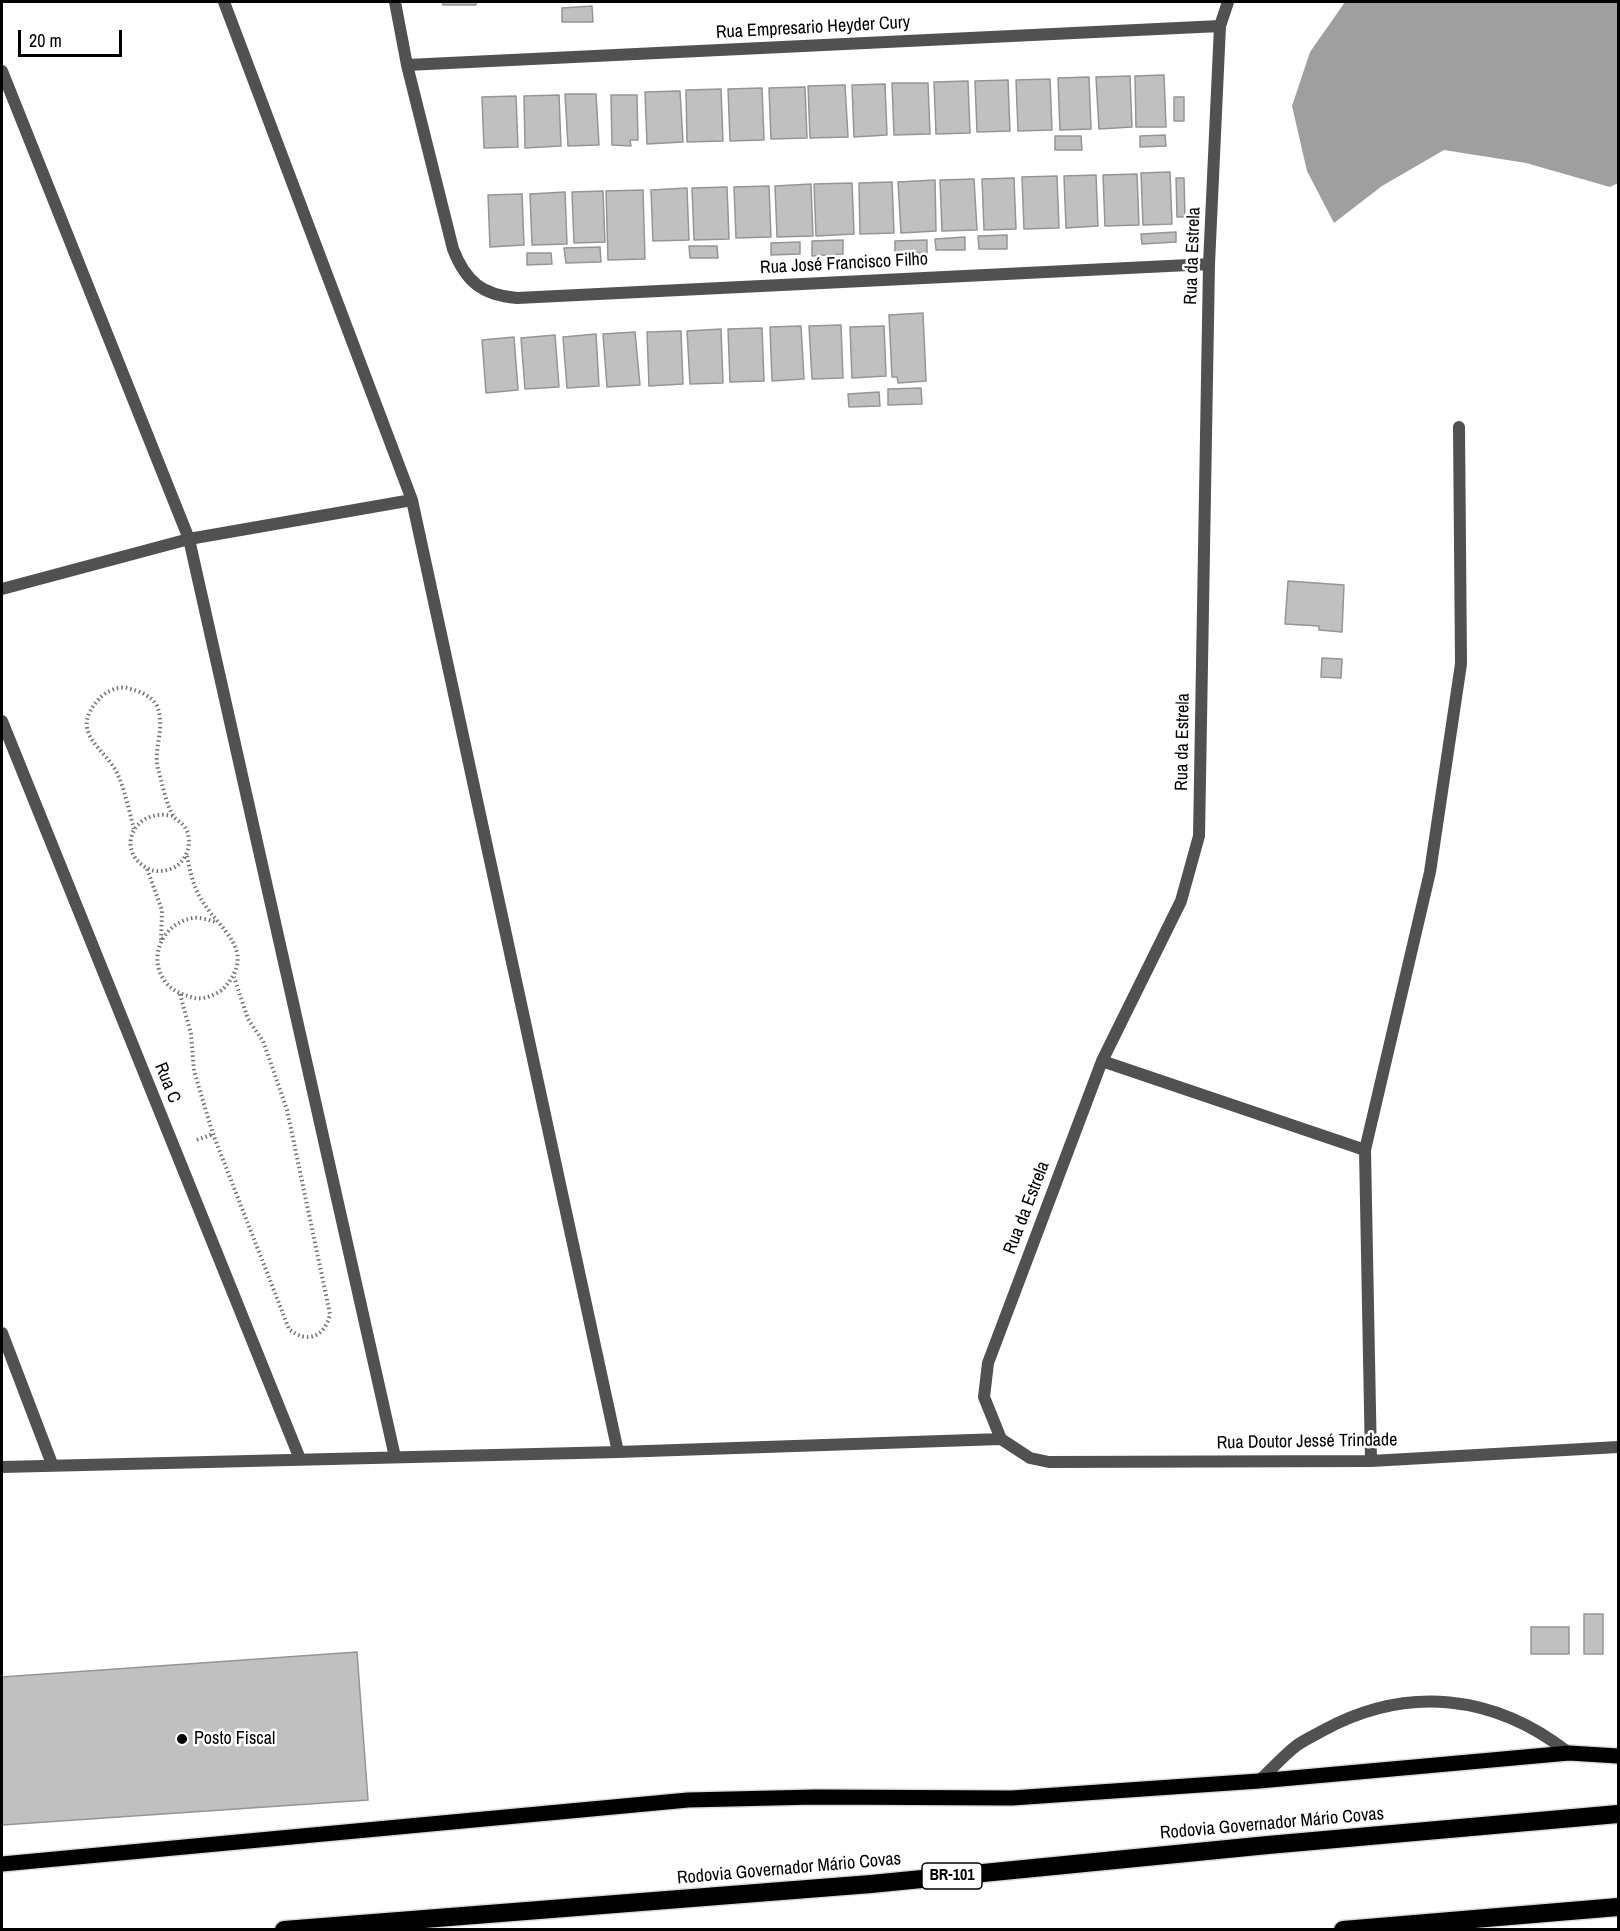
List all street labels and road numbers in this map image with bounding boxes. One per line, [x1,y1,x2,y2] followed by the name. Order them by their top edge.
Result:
[715,12,911,44] street label: Rua Empresario Heyder Cury
[1181,207,1205,305] street label: Rua da Estrela
[759,249,929,279] street label: Rua José Francisco Filho
[1171,693,1195,791] street label: Rua da Estrela
[149,1060,185,1106] street label: Rua C
[999,1159,1055,1257] street label: Rua da Estrela
[1216,1430,1398,1454] street label: Rua Doutor Jessé Trindade
[1159,1803,1385,1845] street label: Rodovia Governador Mário Covas
[676,1848,902,1890] street label: Rodovia Governador Mário Covas
[922,1863,982,1889] road number: BR-101

